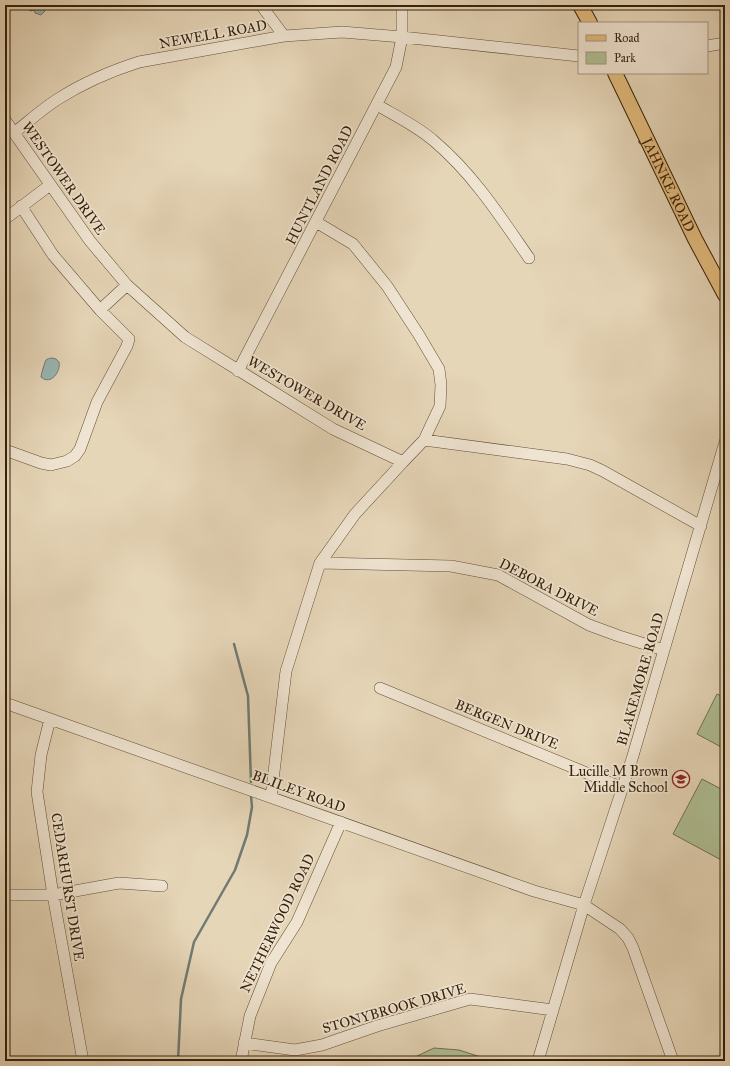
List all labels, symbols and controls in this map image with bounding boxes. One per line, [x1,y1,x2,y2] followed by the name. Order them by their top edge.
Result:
[158,17,268,52] street label: NEWELL ROAD
[578,22,708,74] legend
[614,31,640,45] text: Road
[614,51,636,65] text: Park
[18,118,109,238] street label: WESTOWER DRIVE
[282,123,357,248] street label: HUNTLAND ROAD
[637,133,698,235] street label: JAHNKE ROAD
[244,353,369,434] street label: WESTOWER DRIVE
[496,555,601,620] street label: DEBORA DRIVE
[613,611,668,748] street label: BLAKEMORE ROAD
[452,696,561,753] street label: BERGEN DRIVE
[568,763,668,796] place label: Lucille M Brown Middle School
[250,767,348,816] street label: BLILEY ROAD
[671,769,691,789] school or university icon: Lucille M Brown Middle School
[47,812,88,962] street label: CEDARHURST DRIVE
[237,851,318,995] street label: NETHERWOOD ROAD
[320,980,468,1037] street label: STONYBROOK DRIVE

